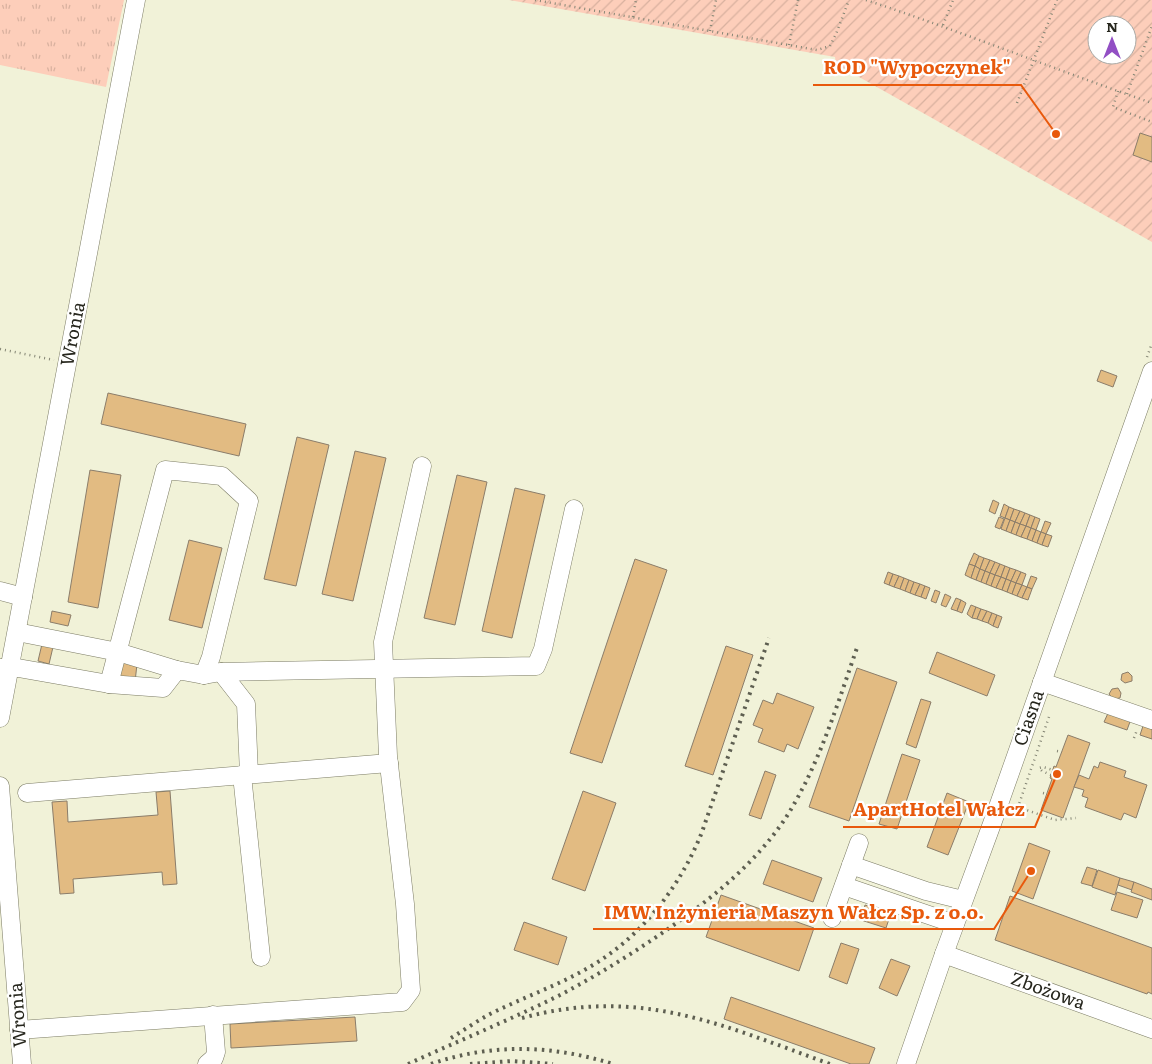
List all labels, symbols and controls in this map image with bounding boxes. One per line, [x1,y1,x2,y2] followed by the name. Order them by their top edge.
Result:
[1087,15,1137,65] north arrow
[1106,16,1118,36] text: N
[813,51,1021,85] callout: ROD "Wypoczynek"
[823,52,1011,80] text: ROD "Wypoczynek"
[52,299,91,368] street label: Wronia
[1005,685,1050,749] street label: Ciasna
[843,793,1035,827] callout: ApartHotel Wałcz
[853,794,1025,822] text: ApartHotel Wałcz
[593,895,994,929] callout: IMW Inżynieria Maszyn Wałcz Sp. z o.o.
[604,897,984,925] text: IMW Inżynieria Maszyn Wałcz Sp. z o.o.
[1008,964,1090,1016] street label: Zbożowa
[1,981,32,1049] street label: Wronia

